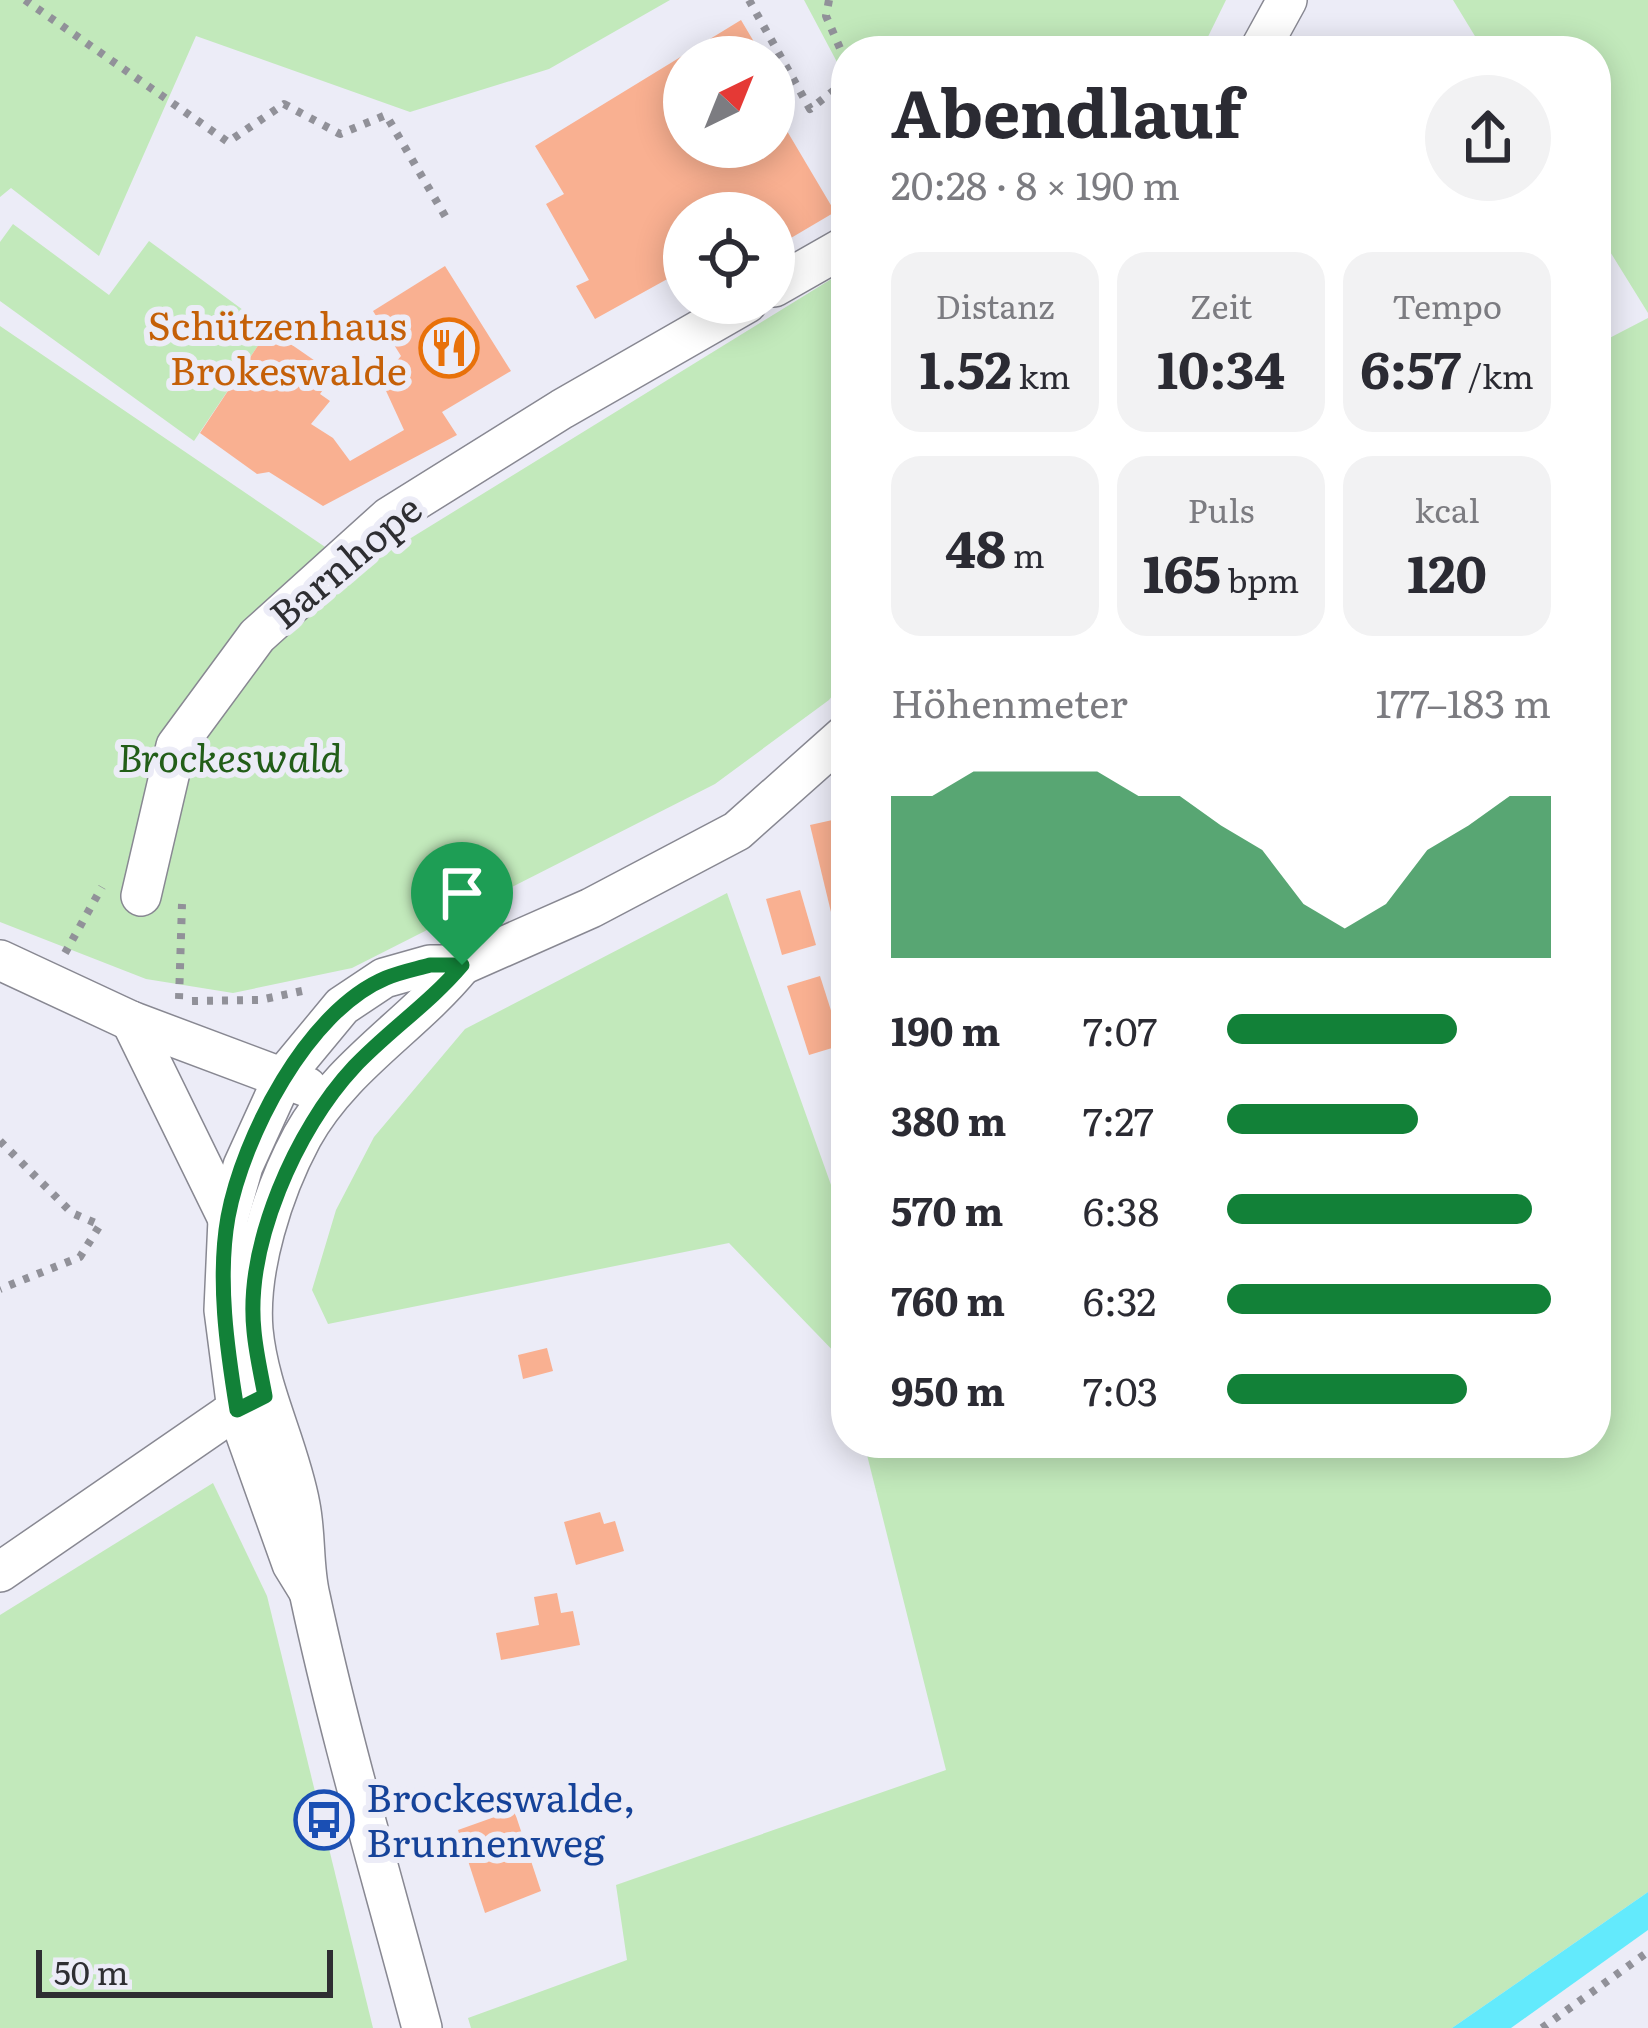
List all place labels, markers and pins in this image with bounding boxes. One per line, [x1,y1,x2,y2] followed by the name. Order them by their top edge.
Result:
[147,294,407,397] place label: Schützenhaus Brokeswalde
[418,317,480,379] restaurant icon: Schützenhaus Brokeswalde
[411,842,513,965] pin
[366,1766,635,1869] place label: Brockeswalde, Brunnenweg
[293,1789,355,1851] bus stop icon: Brockeswalde, Brunnenweg

